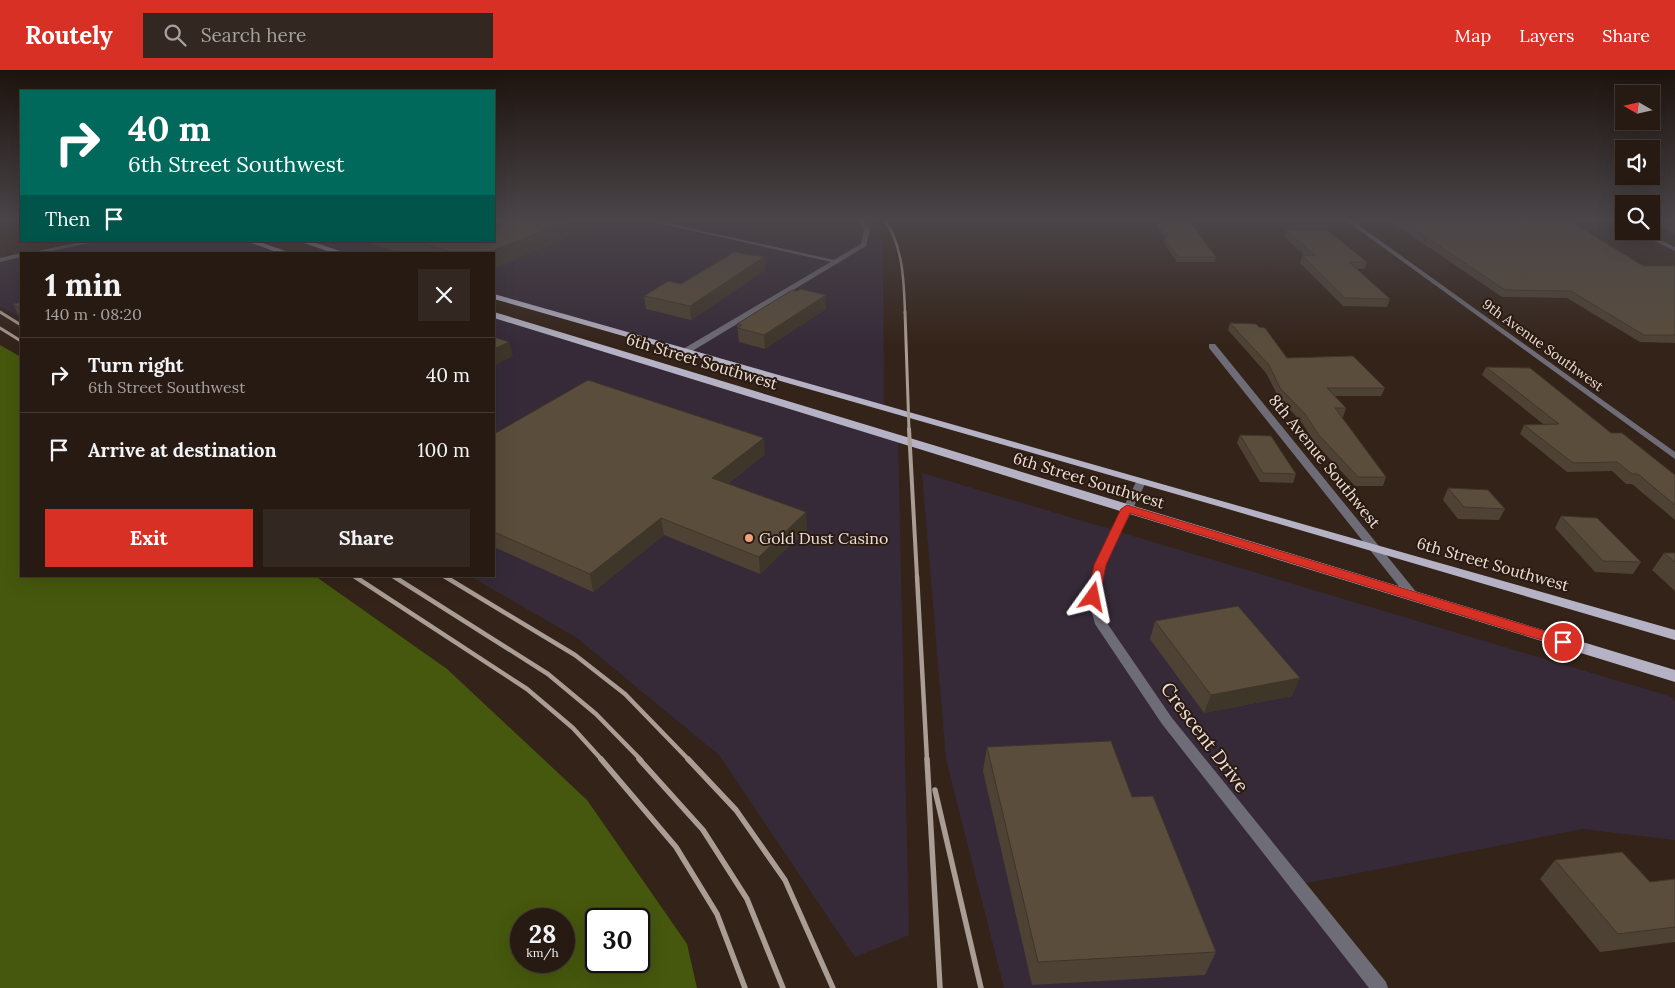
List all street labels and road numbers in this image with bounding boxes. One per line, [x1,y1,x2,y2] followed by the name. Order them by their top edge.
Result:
[1479,295,1608,395] street label: 9th Avenue Southwest
[624,328,781,394] street label: 6th Street Southwest
[1265,390,1386,532] street label: 8th Avenue Southwest
[1011,447,1168,513] street label: 6th Street Southwest
[1415,533,1572,596] street label: 6th Street Southwest
[1156,677,1254,797] street label: Crescent Drive

